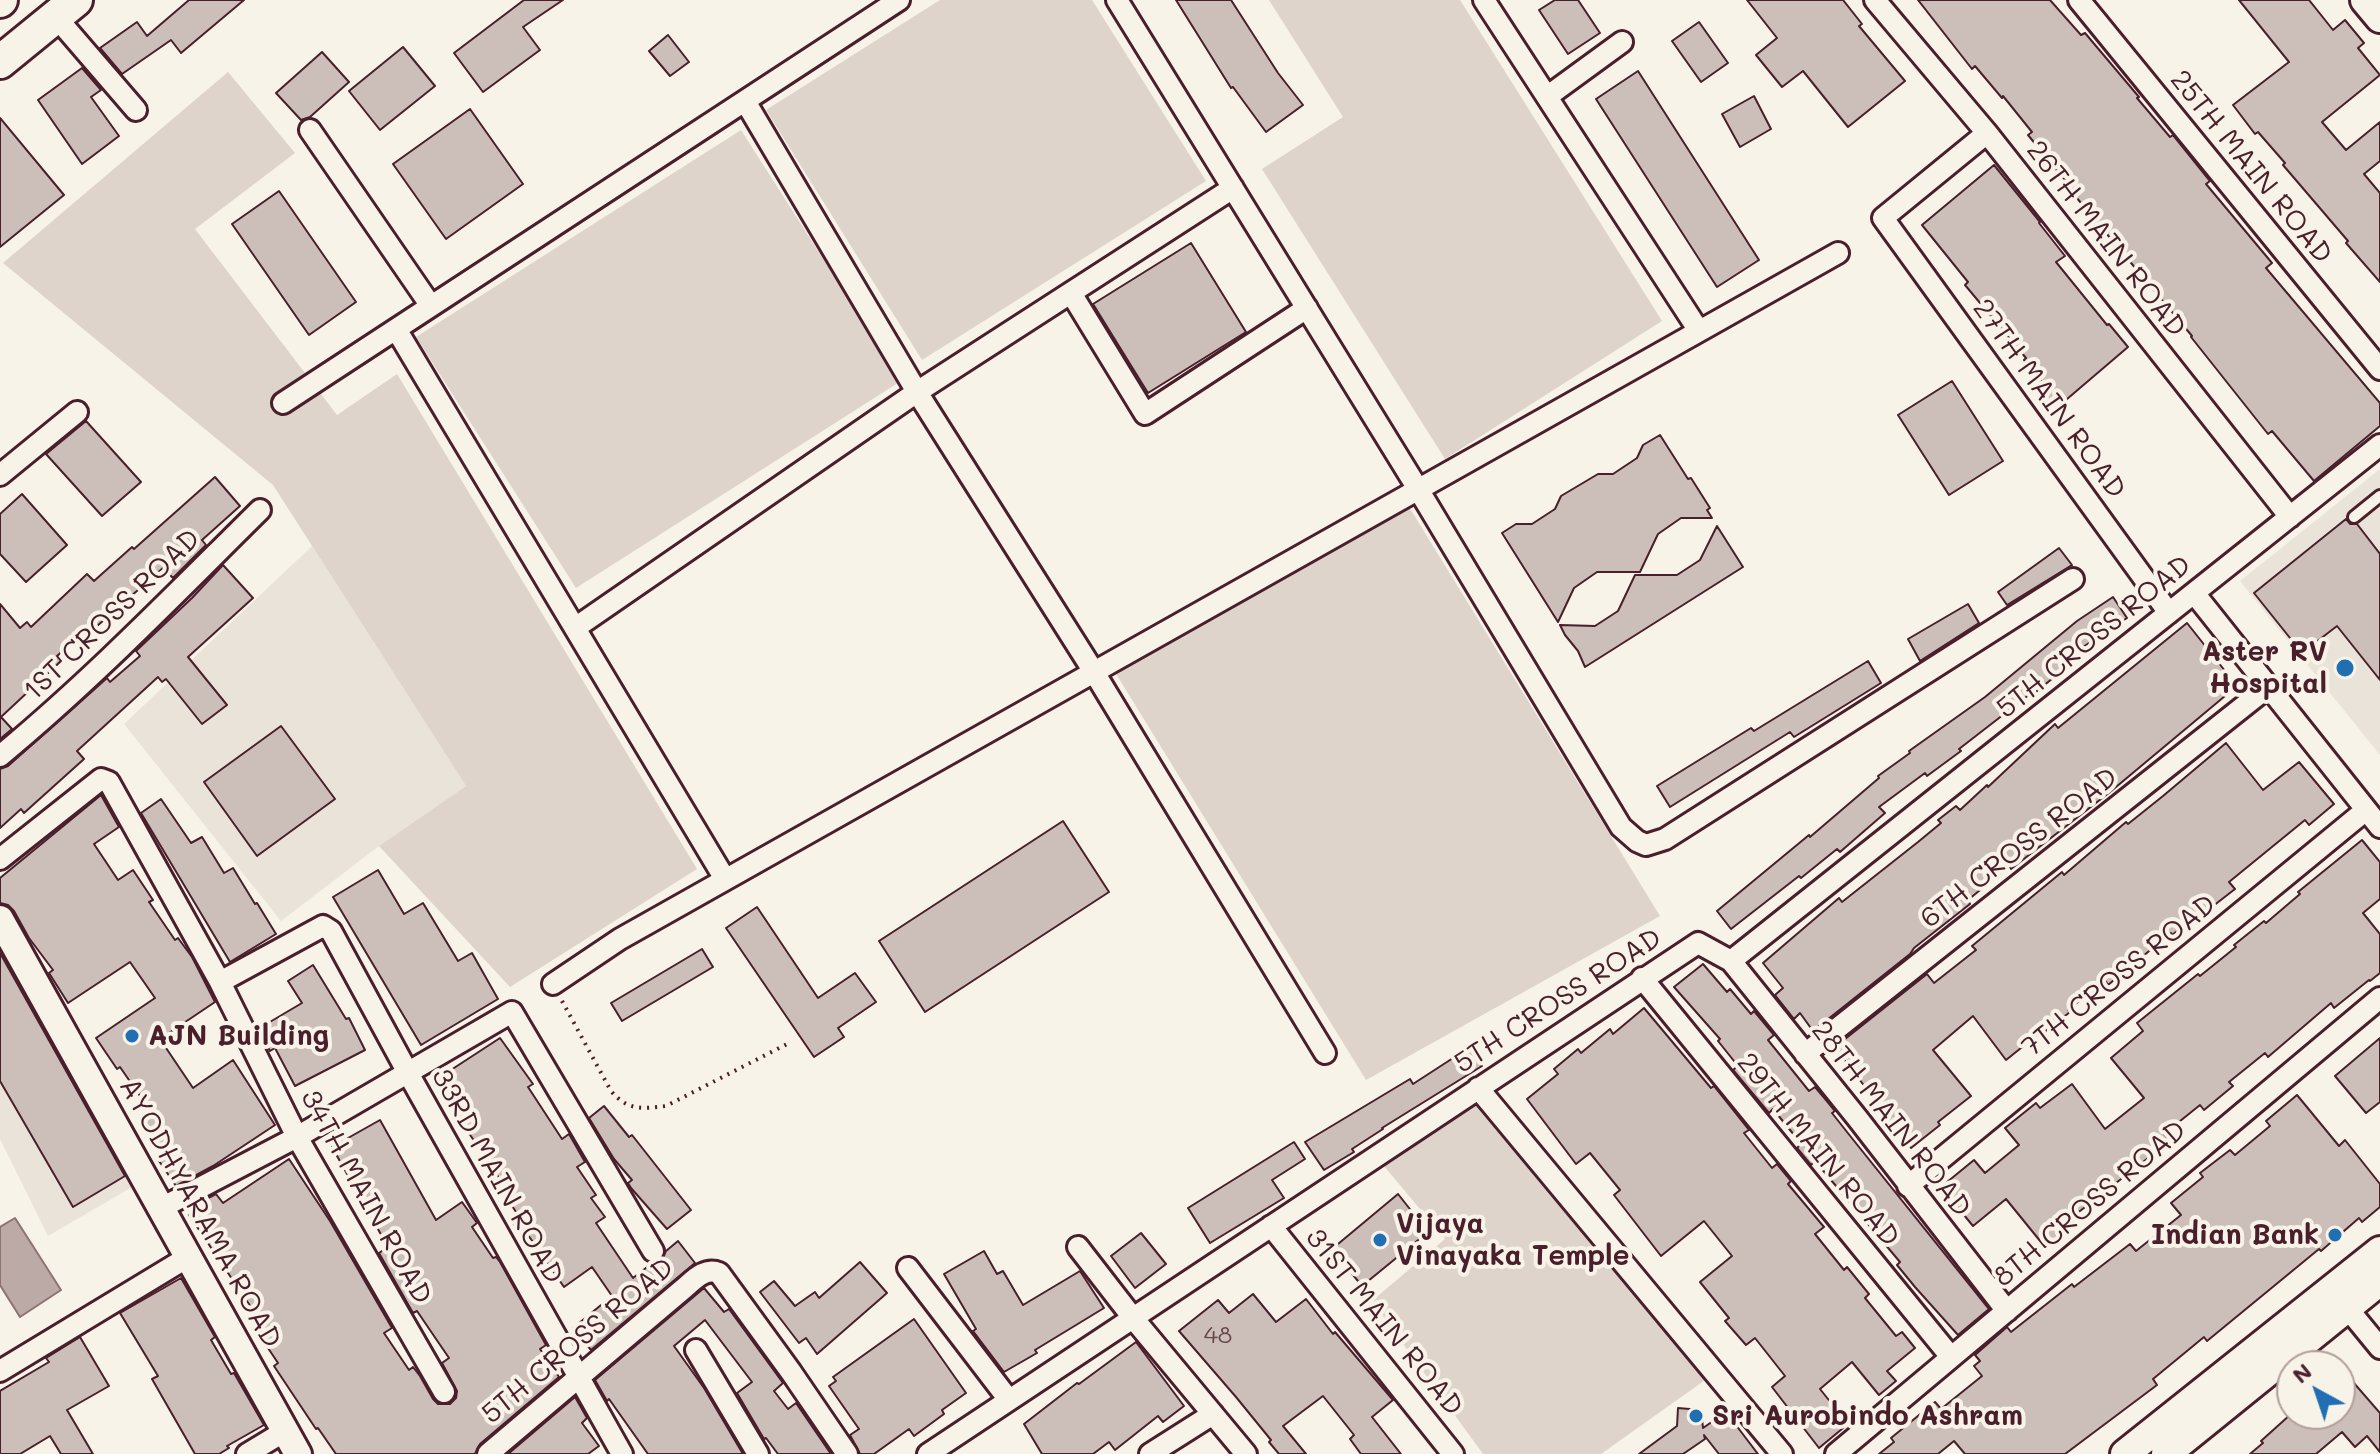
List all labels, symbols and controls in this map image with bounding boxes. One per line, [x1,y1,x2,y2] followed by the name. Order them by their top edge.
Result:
[2163,64,2339,270] street label: 25TH MAIN ROAD
[2019,134,2193,344] street label: 26TH MAIN ROAD
[1965,293,2133,505] street label: 27TH MAIN ROAD
[17,522,207,708] street label: 1ST CROSS ROAD
[1990,548,2198,726] street label: 5TH CROSS ROAD
[2202,635,2327,701] place label: Aster RV Hospital
[2334,657,2356,679] marker: Aster RV Hospital
[1914,761,2124,935] street label: 6TH CROSS ROAD
[2015,888,2223,1064] street label: 7TH CROSS ROAD
[1448,922,1668,1080] street label: 5TH CROSS ROAD
[1804,1014,1978,1224] street label: 28TH MAIN ROAD
[148,1019,329,1053] place label: AJN Building
[123,1027,141,1045] marker: AJN Building
[1730,1047,1906,1253] street label: 29TH MAIN ROAD
[424,1062,570,1290] street label: 33RD MAIN ROAD
[112,1072,288,1354] street label: AYODHYARAMA ROAD
[293,1084,439,1310] street label: 34TH MAIN ROAD
[1987,1114,2193,1294] street label: 8TH CROSS ROAD
[1396,1207,1629,1273] place label: Vijaya Vinayaka Temple
[2151,1218,2319,1252] place label: Indian Bank
[1298,1221,1470,1423] street label: 31ST MAIN ROAD
[2326,1226,2344,1244] marker: Indian Bank
[1371,1231,1389,1249] marker: Vijaya Vinayaka Temple
[475,1251,681,1431] street label: 5TH CROSS ROAD
[1204,1322,1232,1350] house number: 48
[2276,1350,2356,1430] north arrow
[2286,1356,2317,1389] text: N
[1712,1399,2023,1433] place label: Sri Aurobindo Ashram
[1687,1407,1705,1425] marker: Sri Aurobindo Ashram

